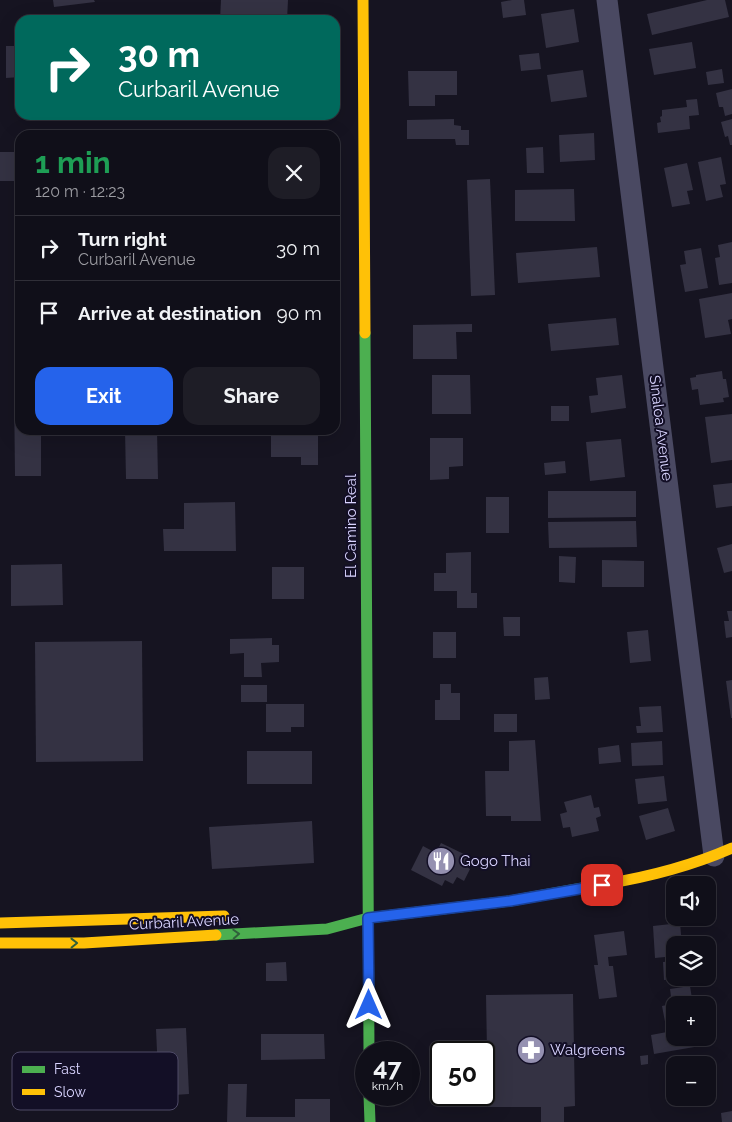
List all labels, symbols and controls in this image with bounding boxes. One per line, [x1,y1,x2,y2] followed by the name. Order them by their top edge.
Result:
[118,34,200,75] text: 30 m
[35,35,100,100] icon: right
[118,76,279,102] text: Curbaril Avenue
[35,145,111,180] text: 1 min
[268,147,320,199] button: close
[35,182,125,201] text: 120 m · 12:23
[78,228,167,250] text: Turn right
[35,234,63,262] icon: right
[276,237,320,259] text: 30 m
[78,250,195,269] text: Curbaril Avenue
[35,299,63,327] icon: arrive
[78,302,262,324] text: Arrive at destination
[277,302,322,324] text: 90 m
[35,367,173,425] button: Exit
[183,367,320,425] button: Share
[646,374,676,482] street label: Sinaloa Avenue
[342,473,360,578] street label: El Camino Real
[426,846,456,876] restaurant icon: Gogo Thai
[460,852,531,870] place label: Gogo Thai
[581,864,623,906] pin
[588,871,616,899] icon: arrive
[666,876,716,1106] map controls
[666,876,716,926] button: sound
[129,910,240,934] street label: Curbaril Avenue
[232,929,240,940] one-way arrow
[666,936,716,986] button: layers
[70,938,78,948] one-way arrow
[342,978,394,1030] position arrow
[666,996,716,1046] button: +
[516,1035,546,1065] pharmacy icon: Walgreens
[430,1041,495,1106] speed limit sign: 50
[550,1041,625,1059] place label: Walgreens
[12,1052,178,1110] legend
[373,1052,402,1082] text: 47
[666,1056,716,1106] button: −
[54,1061,81,1077] text: Fast
[372,1079,403,1093] text: km/h
[54,1084,86,1100] text: Slow

